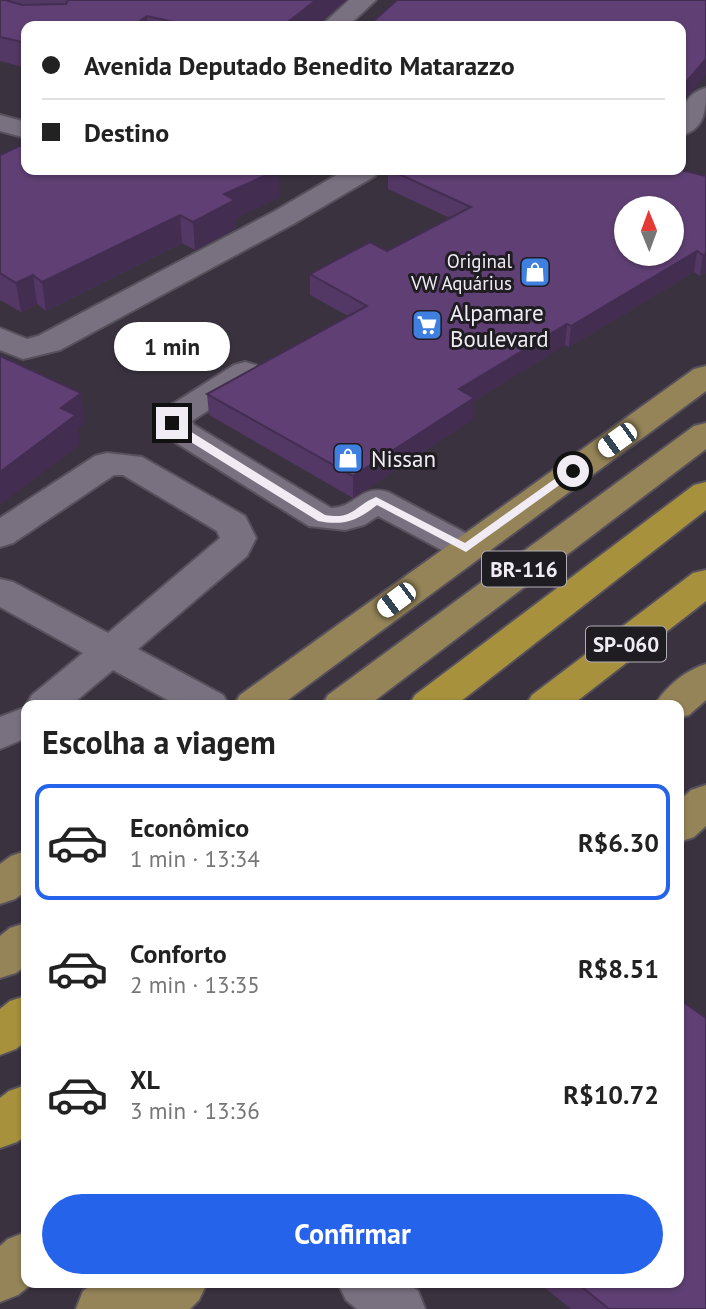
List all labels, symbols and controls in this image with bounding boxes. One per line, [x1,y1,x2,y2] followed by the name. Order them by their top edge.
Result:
[84,49,515,82] text: Avenida Deputado Benedito Matarazzo
[84,116,169,149] text: Destino
[614,196,684,266] north arrow
[614,196,684,266] map controls
[410,249,512,295] place label: Original VW Aquárius
[518,255,552,289] shop icon: Original VW Aquárius
[450,298,549,353] place label: Alpamare Boulevard
[410,308,444,342] supermarket icon: Alpamare Boulevard
[114,322,230,370] callout: 1 min
[144,332,200,361] text: 1 min
[156,407,188,439] route end
[594,419,641,461] car
[331,441,365,475] shop icon: Nissan
[371,444,436,473] place label: Nissan
[557,455,589,487] route start
[482,552,566,586] road number: BR-116
[373,579,420,621] car
[586,626,666,662] road number: SP-060
[42,721,276,763] text: Escolha a viagem
[46,811,109,874] icon: car
[130,811,249,844] text: Econômico
[578,826,659,859] text: R$6.30
[130,844,260,873] text: 1 min · 13:34
[46,937,109,1000] icon: car
[130,937,227,970] text: Conforto
[578,952,659,985] text: R$8.51
[130,970,260,999] text: 2 min · 13:35
[46,1063,109,1126] icon: car
[130,1063,160,1096] text: XL
[563,1078,659,1111] text: R$10.72
[130,1096,260,1125] text: 3 min · 13:36
[42,1194,663,1274] button: Confirmar

